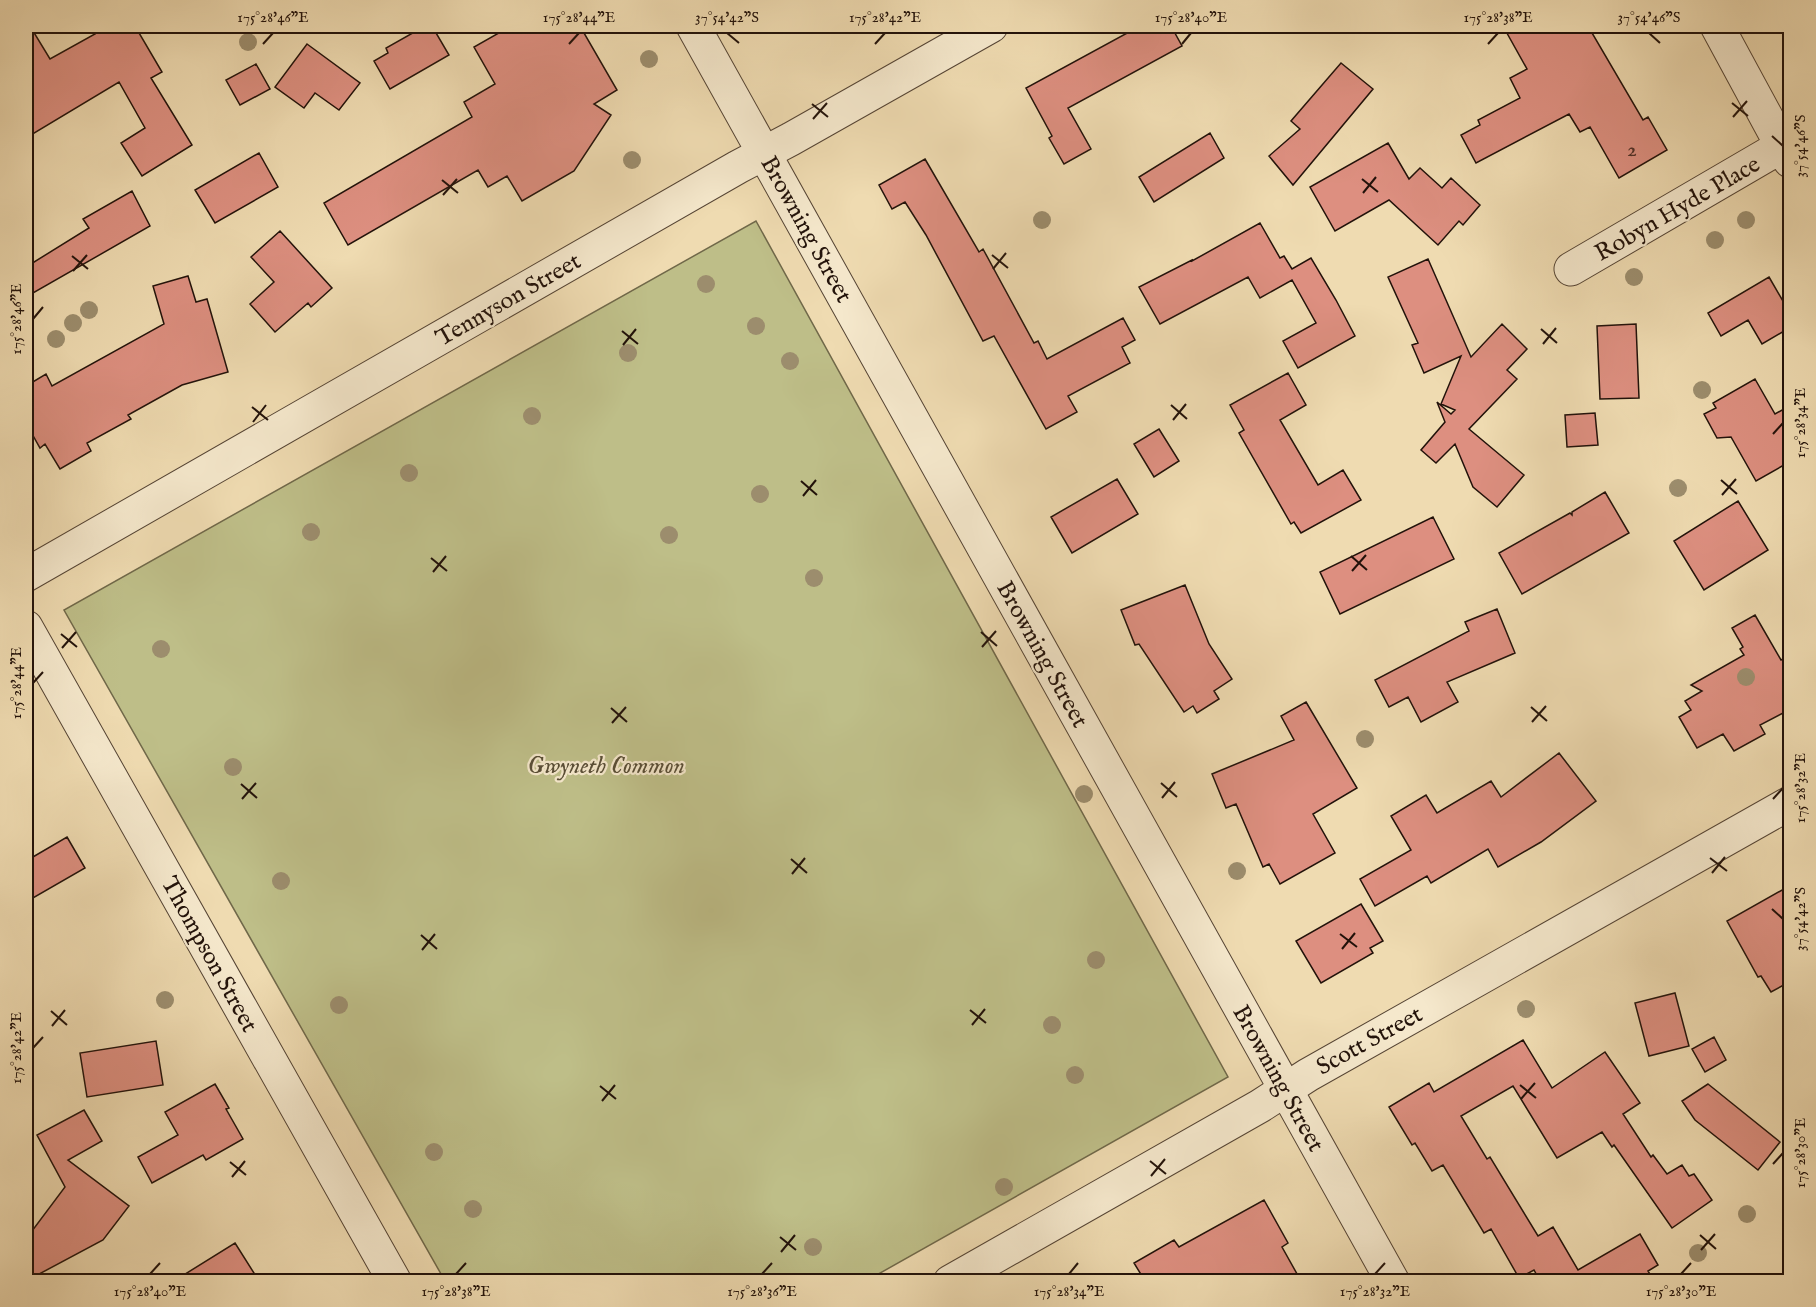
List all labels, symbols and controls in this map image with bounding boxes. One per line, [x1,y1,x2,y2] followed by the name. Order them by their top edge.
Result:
[237,8,309,27] text: 175°28'46"E
[543,8,615,27] text: 175°28'44"E
[695,8,759,27] text: 37°54'42"S
[849,8,921,27] text: 175°28'42"E
[1155,8,1227,27] text: 175°28'40"E
[1463,8,1533,27] text: 175°28'38"E
[1617,8,1681,27] text: 37°54'46"S
[1791,114,1810,178] text: 37°54'46"S
[1627,137,1637,164] house number: 2
[1589,149,1766,269] street label: Robyn Hyde Place
[753,151,859,309] street label: Browning Street
[431,246,587,354] street label: Tennyson Street
[7,283,26,355] text: 175°28'46"E
[1791,388,1810,458] text: 175°28'34"E
[989,576,1095,734] street label: Browning Street
[7,647,26,719] text: 175°28'44"E
[527,751,685,782] park label: Gwyneth Common
[1791,753,1810,823] text: 175°28'32"E
[153,871,264,1038] street label: Thompson Street
[1791,887,1810,951] text: 37°54'42"S
[1311,999,1428,1083] street label: Scott Street
[1225,1000,1331,1158] street label: Browning Street
[7,1012,26,1084] text: 175°28'42"E
[1791,1118,1810,1188] text: 175°28'30"E
[114,1282,186,1301] text: 175°28'40"E
[421,1282,491,1301] text: 175°28'38"E
[727,1282,797,1301] text: 175°28'36"E
[1034,1282,1104,1301] text: 175°28'34"E
[1340,1282,1410,1301] text: 175°28'32"E
[1646,1282,1716,1301] text: 175°28'30"E

